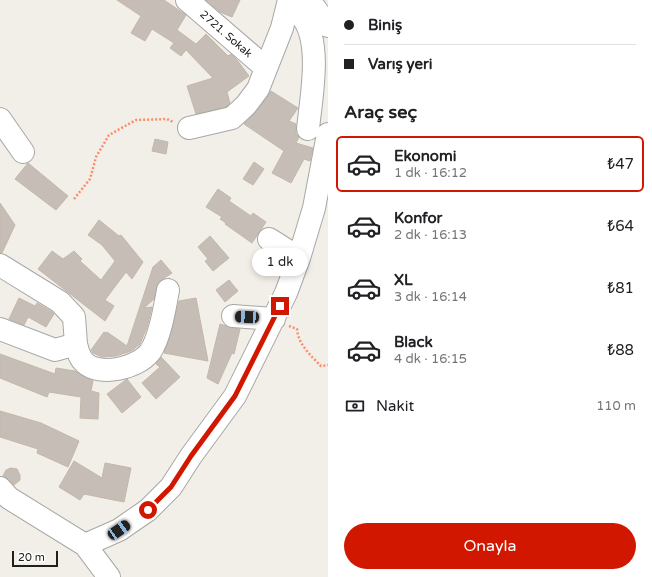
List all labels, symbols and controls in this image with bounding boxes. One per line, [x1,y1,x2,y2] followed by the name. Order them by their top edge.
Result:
[197,8,255,60] street label: 2721. Sokak
[368,16,402,34] text: Biniş
[368,55,433,73] text: Varış yeri
[344,101,417,123] text: Araç seç
[346,146,382,182] icon: car
[394,147,457,165] text: Ekonomi
[607,155,634,173] text: ₺47
[394,165,467,181] text: 1 dk · 16:12
[346,208,382,244] icon: car
[394,209,442,227] text: Konfor
[607,217,634,235] text: ₺64
[394,227,467,243] text: 2 dk · 16:13
[252,248,308,276] callout: 1 dk
[267,254,293,270] text: 1 dk
[346,270,382,306] icon: car
[394,271,413,289] text: XL
[607,279,634,297] text: ₺81
[394,289,467,305] text: 3 dk · 16:14
[271,297,289,315] route end
[235,310,259,324] car
[346,332,382,368] icon: car
[394,333,433,351] text: Black
[607,341,634,359] text: ₺88
[394,351,467,367] text: 4 dk · 16:15
[344,395,366,417] icon: cash
[376,397,414,415] text: Nakit
[596,398,636,414] text: 110 m
[139,501,157,519] route start
[106,518,132,542] car
[344,523,636,569] button: Onayla
[12,549,58,568] scale bar
[18,551,45,564] text: 20 m

